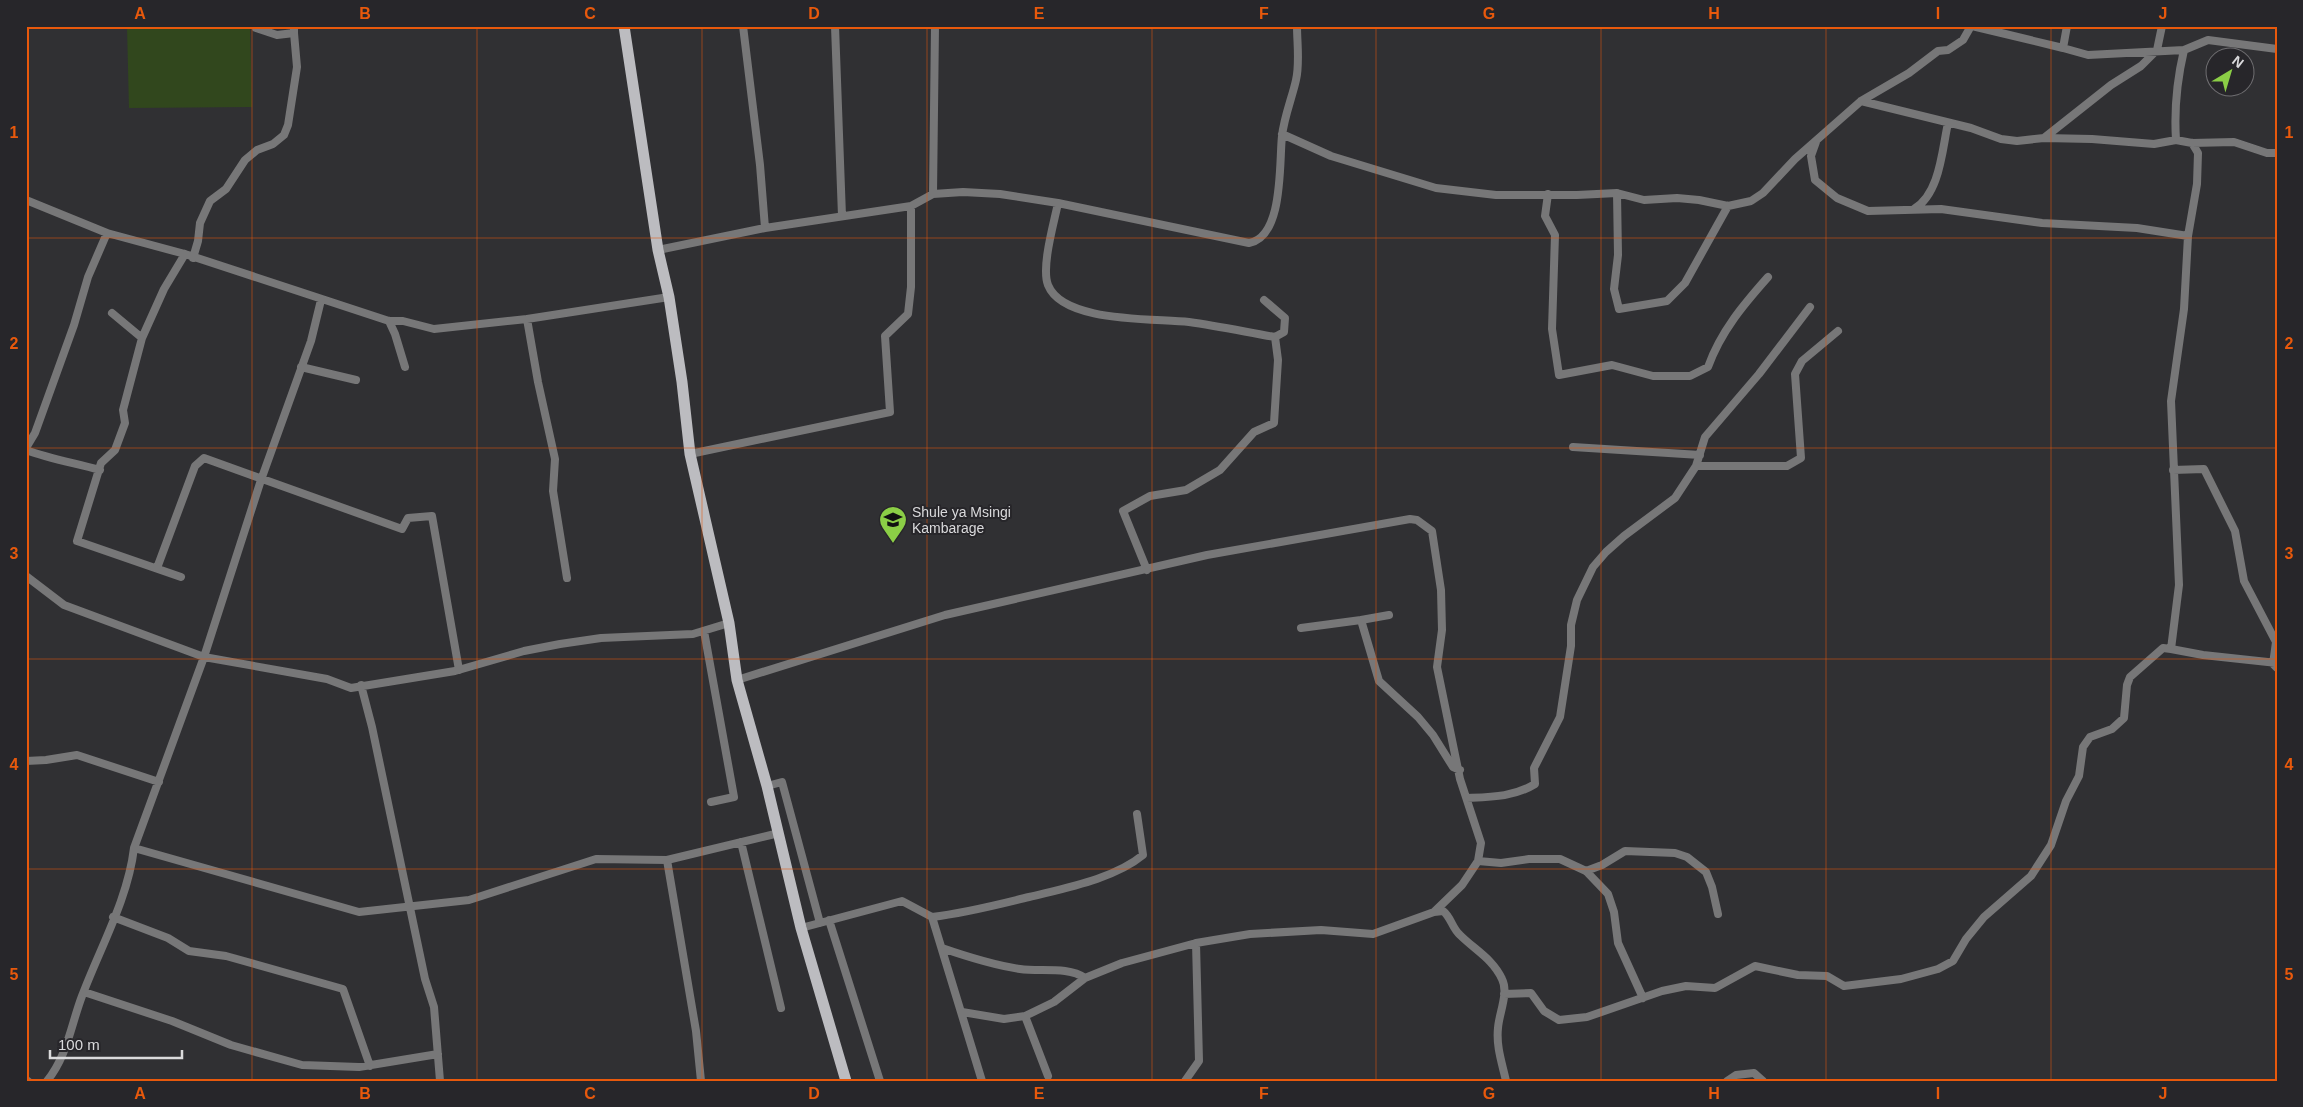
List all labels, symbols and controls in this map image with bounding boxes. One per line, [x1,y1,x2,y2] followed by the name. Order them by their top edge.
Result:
[134,5,146,22] text: A
[359,5,371,22] text: B
[584,5,596,22] text: C
[808,5,820,22] text: D
[1034,5,1045,22] text: E
[1259,5,1269,22] text: F
[1483,5,1495,22] text: G
[1708,5,1720,22] text: H
[1936,5,1940,22] text: I
[2159,5,2167,22] text: J
[2206,48,2256,98] north arrow
[2229,52,2247,71] text: N
[10,124,19,141] text: 1
[2285,124,2294,141] text: 1
[10,335,19,352] text: 2
[2285,335,2294,352] text: 2
[912,504,1011,536] place label: Shule ya Msingi Kambarage
[878,505,908,544] school or university icon: Shule ya Msingi Kambarage
[10,545,19,562] text: 3
[2285,545,2294,562] text: 3
[10,756,19,773] text: 4
[2285,756,2294,773] text: 4
[10,966,19,983] text: 5
[2285,966,2294,983] text: 5
[50,1027,182,1059] scale bar
[58,1036,100,1053] text: 100 m
[134,1085,146,1102] text: A
[359,1085,371,1102] text: B
[584,1085,596,1102] text: C
[808,1085,820,1102] text: D
[1034,1085,1045,1102] text: E
[1259,1085,1269,1102] text: F
[1483,1085,1495,1102] text: G
[1708,1085,1720,1102] text: H
[1936,1085,1940,1102] text: I
[2159,1085,2167,1102] text: J

